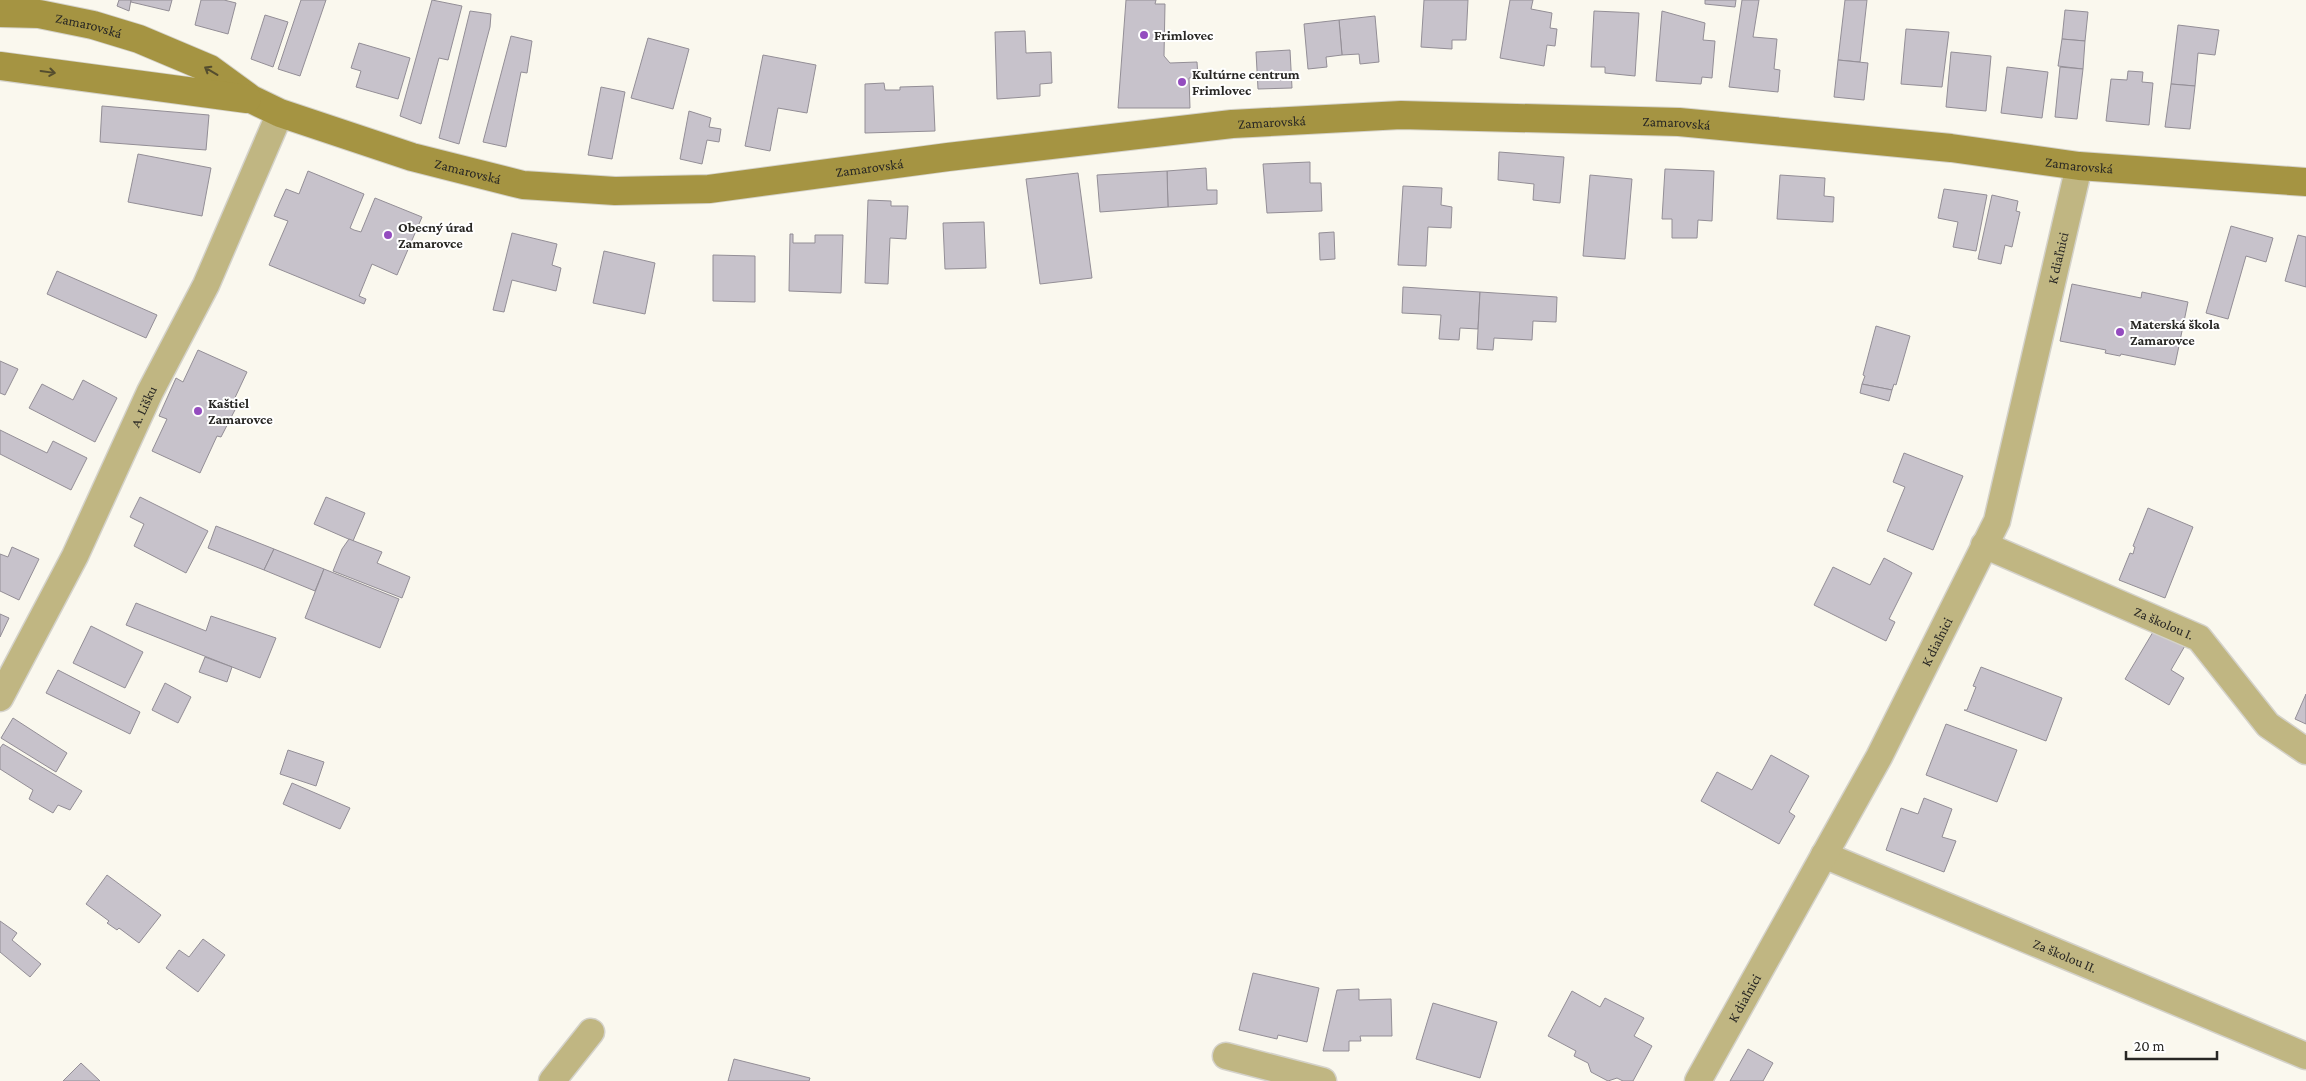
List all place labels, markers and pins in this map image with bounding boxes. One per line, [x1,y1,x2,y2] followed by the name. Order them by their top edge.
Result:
[1154,27,1214,43] place label: Frimlovec
[1138,29,1150,41] marker: Frimlovec
[1192,66,1300,98] place label: Kultúrne centrum Frimlovec
[1176,76,1188,88] marker: Kultúrne centrum Frimlovec
[398,219,474,251] place label: Obecný úrad Zamarovce
[382,229,394,241] marker: Obecný úrad Zamarovce
[2130,316,2220,348] place label: Materská škola Zamarovce
[2114,326,2126,338] marker: Materská škola Zamarovce
[208,395,273,427] place label: Kaštiel Zamarovce
[192,405,204,417] marker: Kaštiel Zamarovce

